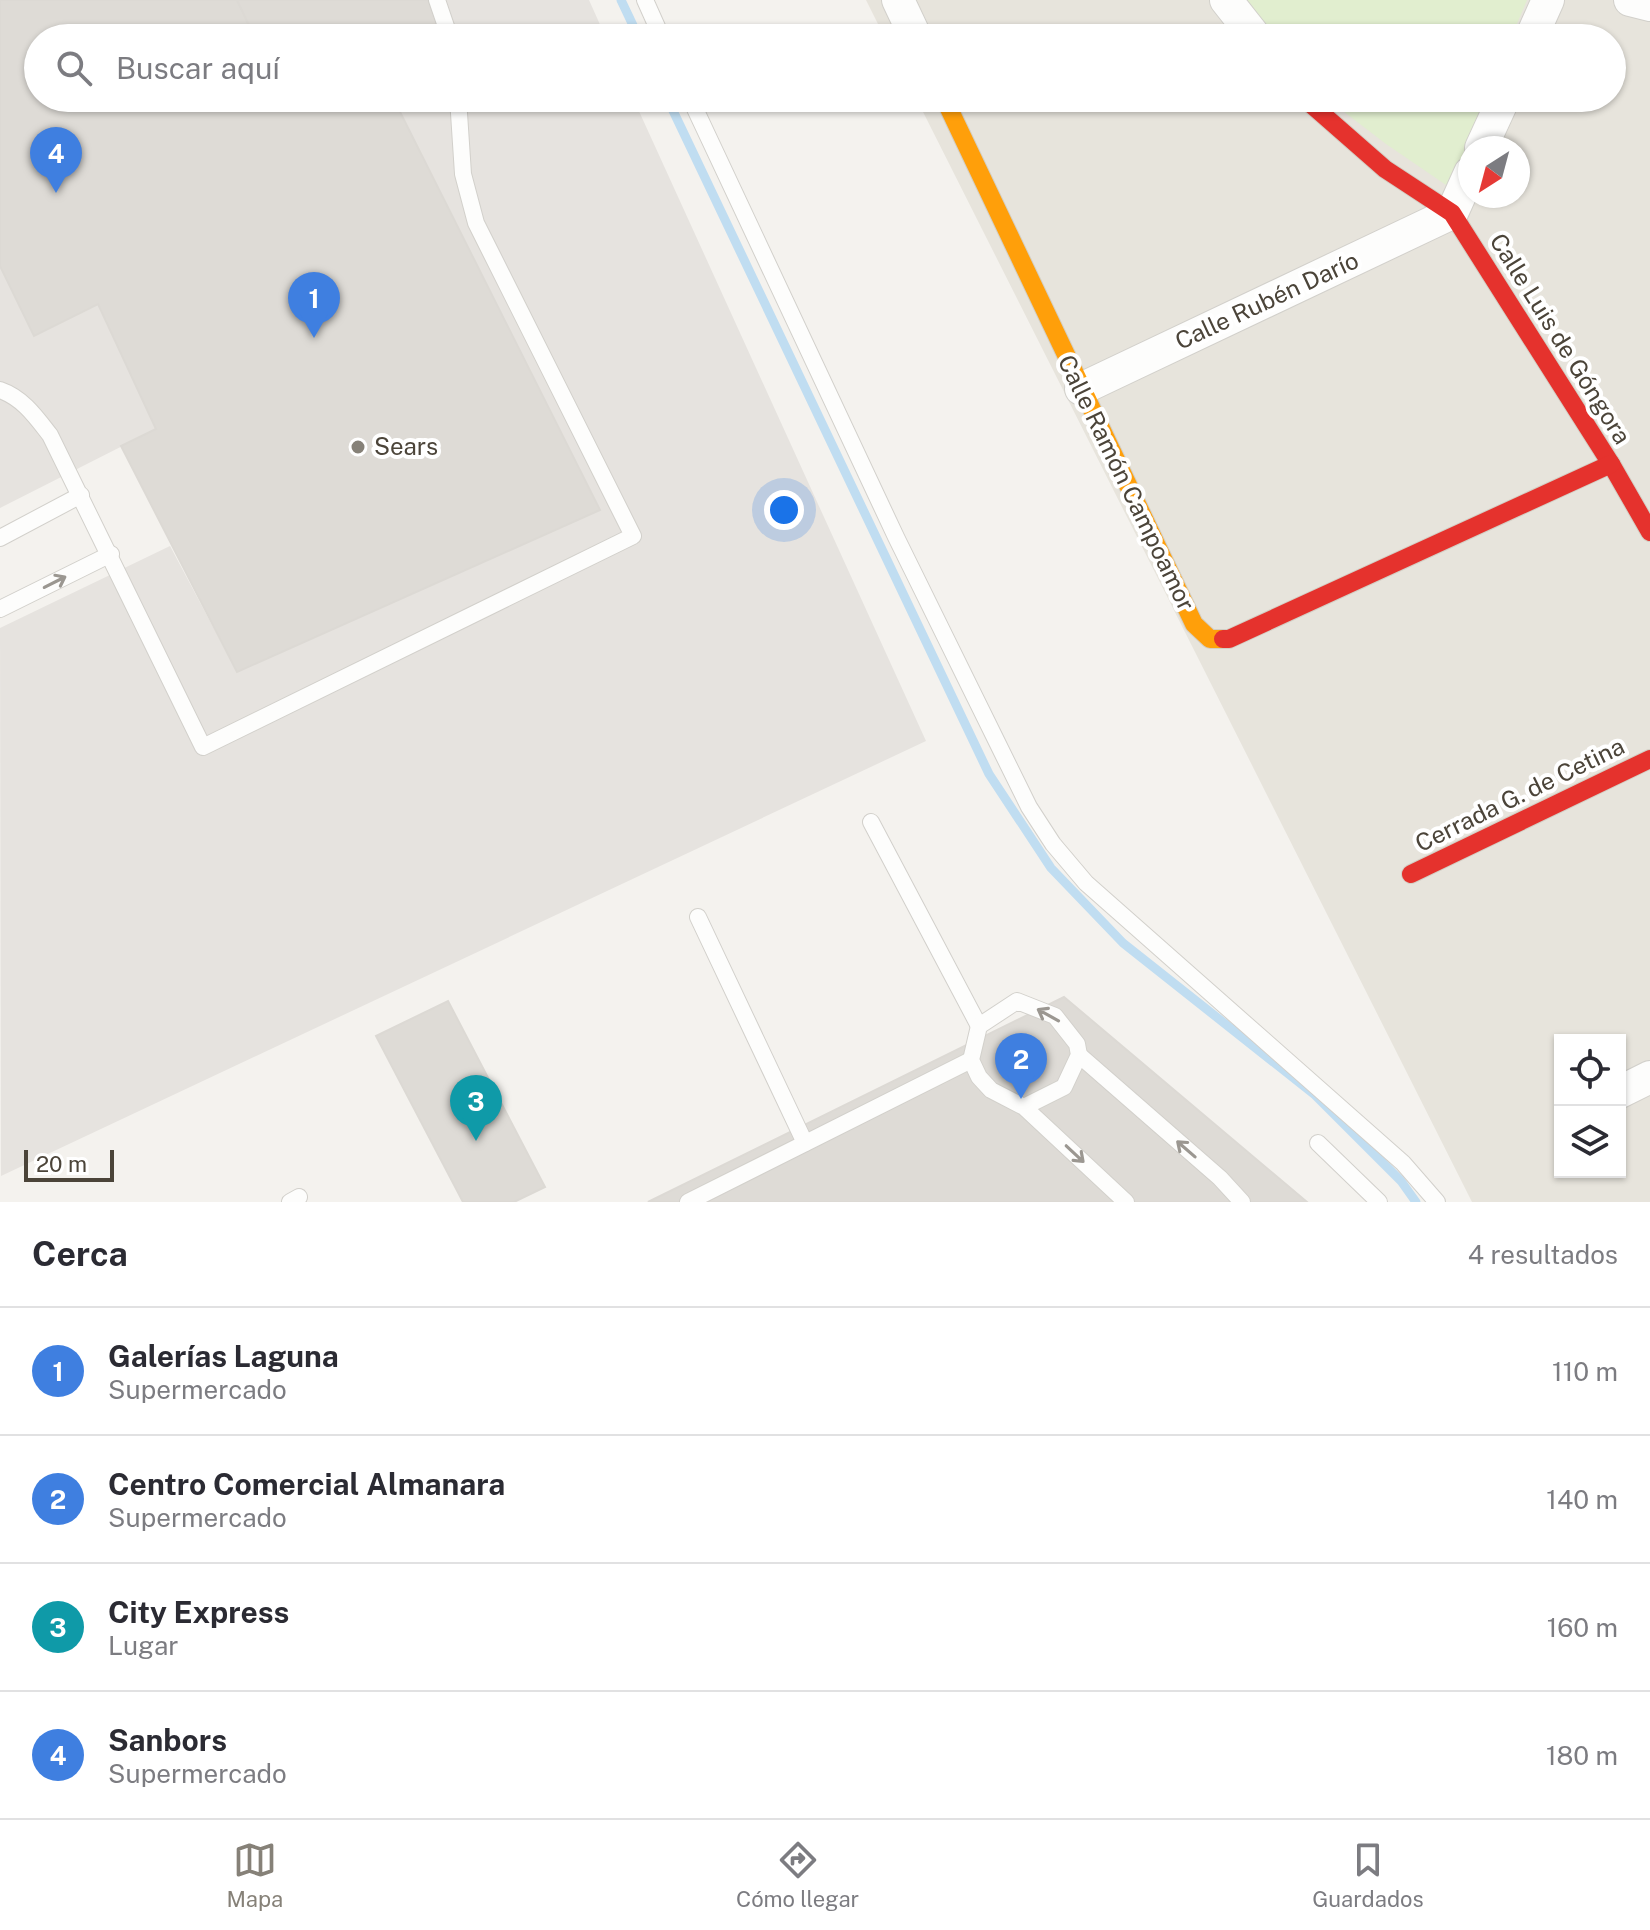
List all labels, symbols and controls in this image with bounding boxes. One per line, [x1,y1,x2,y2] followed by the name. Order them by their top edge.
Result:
[24,24,1626,112] search box
[52,46,96,90] icon: search
[116,50,280,86] text: Buscar aquí
[30,127,82,193] pin: 4
[1458,136,1530,208] north arrow
[1485,228,1637,449] street label: Calle Luis de Góngora
[1171,245,1363,355] street label: Calle Rubén Darío
[288,272,340,338] pin: 1
[1053,350,1201,615] street label: Calle Ramón Campoamor
[374,432,438,460] place label: Sears
[349,438,367,456] marker: Sears
[764,490,804,530] your location
[43,574,67,589] one-way arrow
[1410,731,1629,857] street label: Cerrada G. de Cetina
[1037,1007,1060,1023] one-way arrow
[995,1033,1047,1099] pin: 2
[1554,1034,1626,1178] map controls
[1554,1034,1626,1106] button: locate
[450,1075,502,1141] pin: 3
[1554,1106,1626,1178] button: layers
[1176,1140,1196,1158] one-way arrow
[1065,1145,1085,1164] one-way arrow
[24,1146,114,1182] scale bar
[36,1151,87,1177] text: 20 m
[32,1234,128,1274] text: Cerca
[1468,1239,1618,1270] text: 4 resultados
[108,1338,339,1374] text: Galerías Laguna
[52,1356,64,1387] text: 1
[1552,1356,1618,1387] text: 110 m
[108,1374,287,1405] text: Supermercado
[108,1466,505,1502] text: Centro Comercial Almanara
[50,1484,66,1515] text: 2
[1546,1484,1618,1515] text: 140 m
[108,1502,287,1533] text: Supermercado
[108,1594,289,1630] text: City Express
[49,1612,67,1643] text: 3
[1547,1612,1618,1643] text: 160 m
[108,1630,178,1661] text: Lugar
[108,1722,227,1758] text: Sanbors
[49,1740,67,1771] text: 4
[1546,1740,1618,1771] text: 180 m
[108,1758,287,1789] text: Supermercado
[226,1838,283,1912] tab: Mapa
[736,1838,859,1912] tab: Cómo llegar
[1312,1838,1424,1912] tab: Guardados

